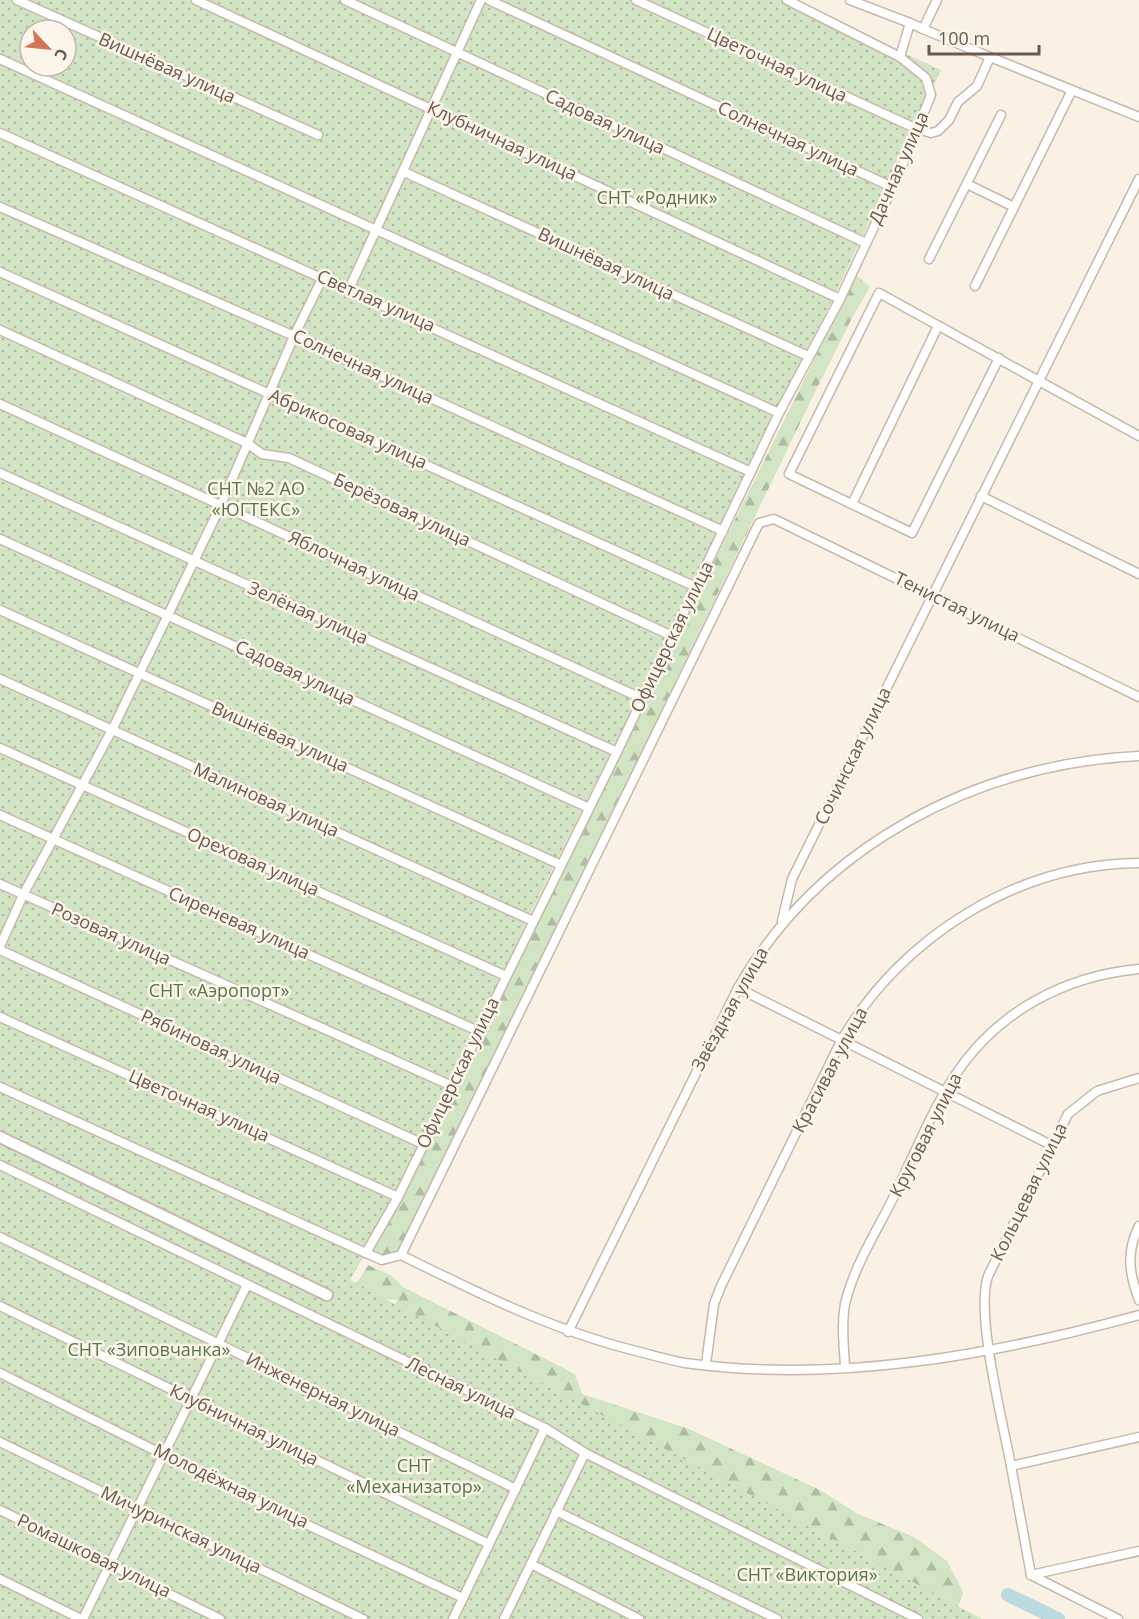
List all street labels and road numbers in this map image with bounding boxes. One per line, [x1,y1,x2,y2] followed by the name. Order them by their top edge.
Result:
[703,21,851,107] street label: Цветочная улица
[95,26,240,108] street label: Вишнёвая улица
[542,83,669,159] street label: Садовая улица
[424,95,581,185] street label: Клубничная улица
[714,95,863,181] street label: Солнечная улица
[862,107,934,228] street label: Дачная улица
[534,221,678,305] street label: Вишнёвая улица
[313,263,439,337] street label: Светлая улица
[289,323,438,409] street label: Солнечная улица
[265,382,431,474] street label: Абрикосовая улица
[330,467,475,551] street label: Берёзовая улица
[285,524,424,606] street label: Яблочная улица
[624,557,718,716] street label: Офицерская улица
[891,565,1024,647] street label: Тенистая улица
[245,575,372,649] street label: Зелёная улица
[232,634,359,710] street label: Садовая улица
[808,683,896,828] street label: Сочинская улица
[208,695,353,777] street label: Вишнёвая улица
[190,756,343,842] street label: Малиновая улица
[183,821,323,901] street label: Ореховая улица
[165,880,314,964] street label: Сиреневая улица
[48,896,175,970] street label: Розовая улица
[685,942,773,1075] street label: Звёздная улица
[410,993,504,1152] street label: Офицерская улица
[786,1002,872,1137] street label: Красивая улица
[137,1003,285,1089] street label: Рябиновая улица
[125,1063,274,1147] street label: Цветочная улица
[883,1068,967,1201] street label: Круговая улица
[984,1118,1072,1265] street label: Кольцевая улица
[242,1346,405,1442] street label: Инженерная улица
[402,1350,520,1424] street label: Лесная улица
[166,1378,323,1471] street label: Клубничная улица
[150,1437,313,1533] street label: Молодёжная улица
[97,1480,266,1578] street label: Мичуринская улица
[14,1507,175,1603] street label: Ромашковая улица

